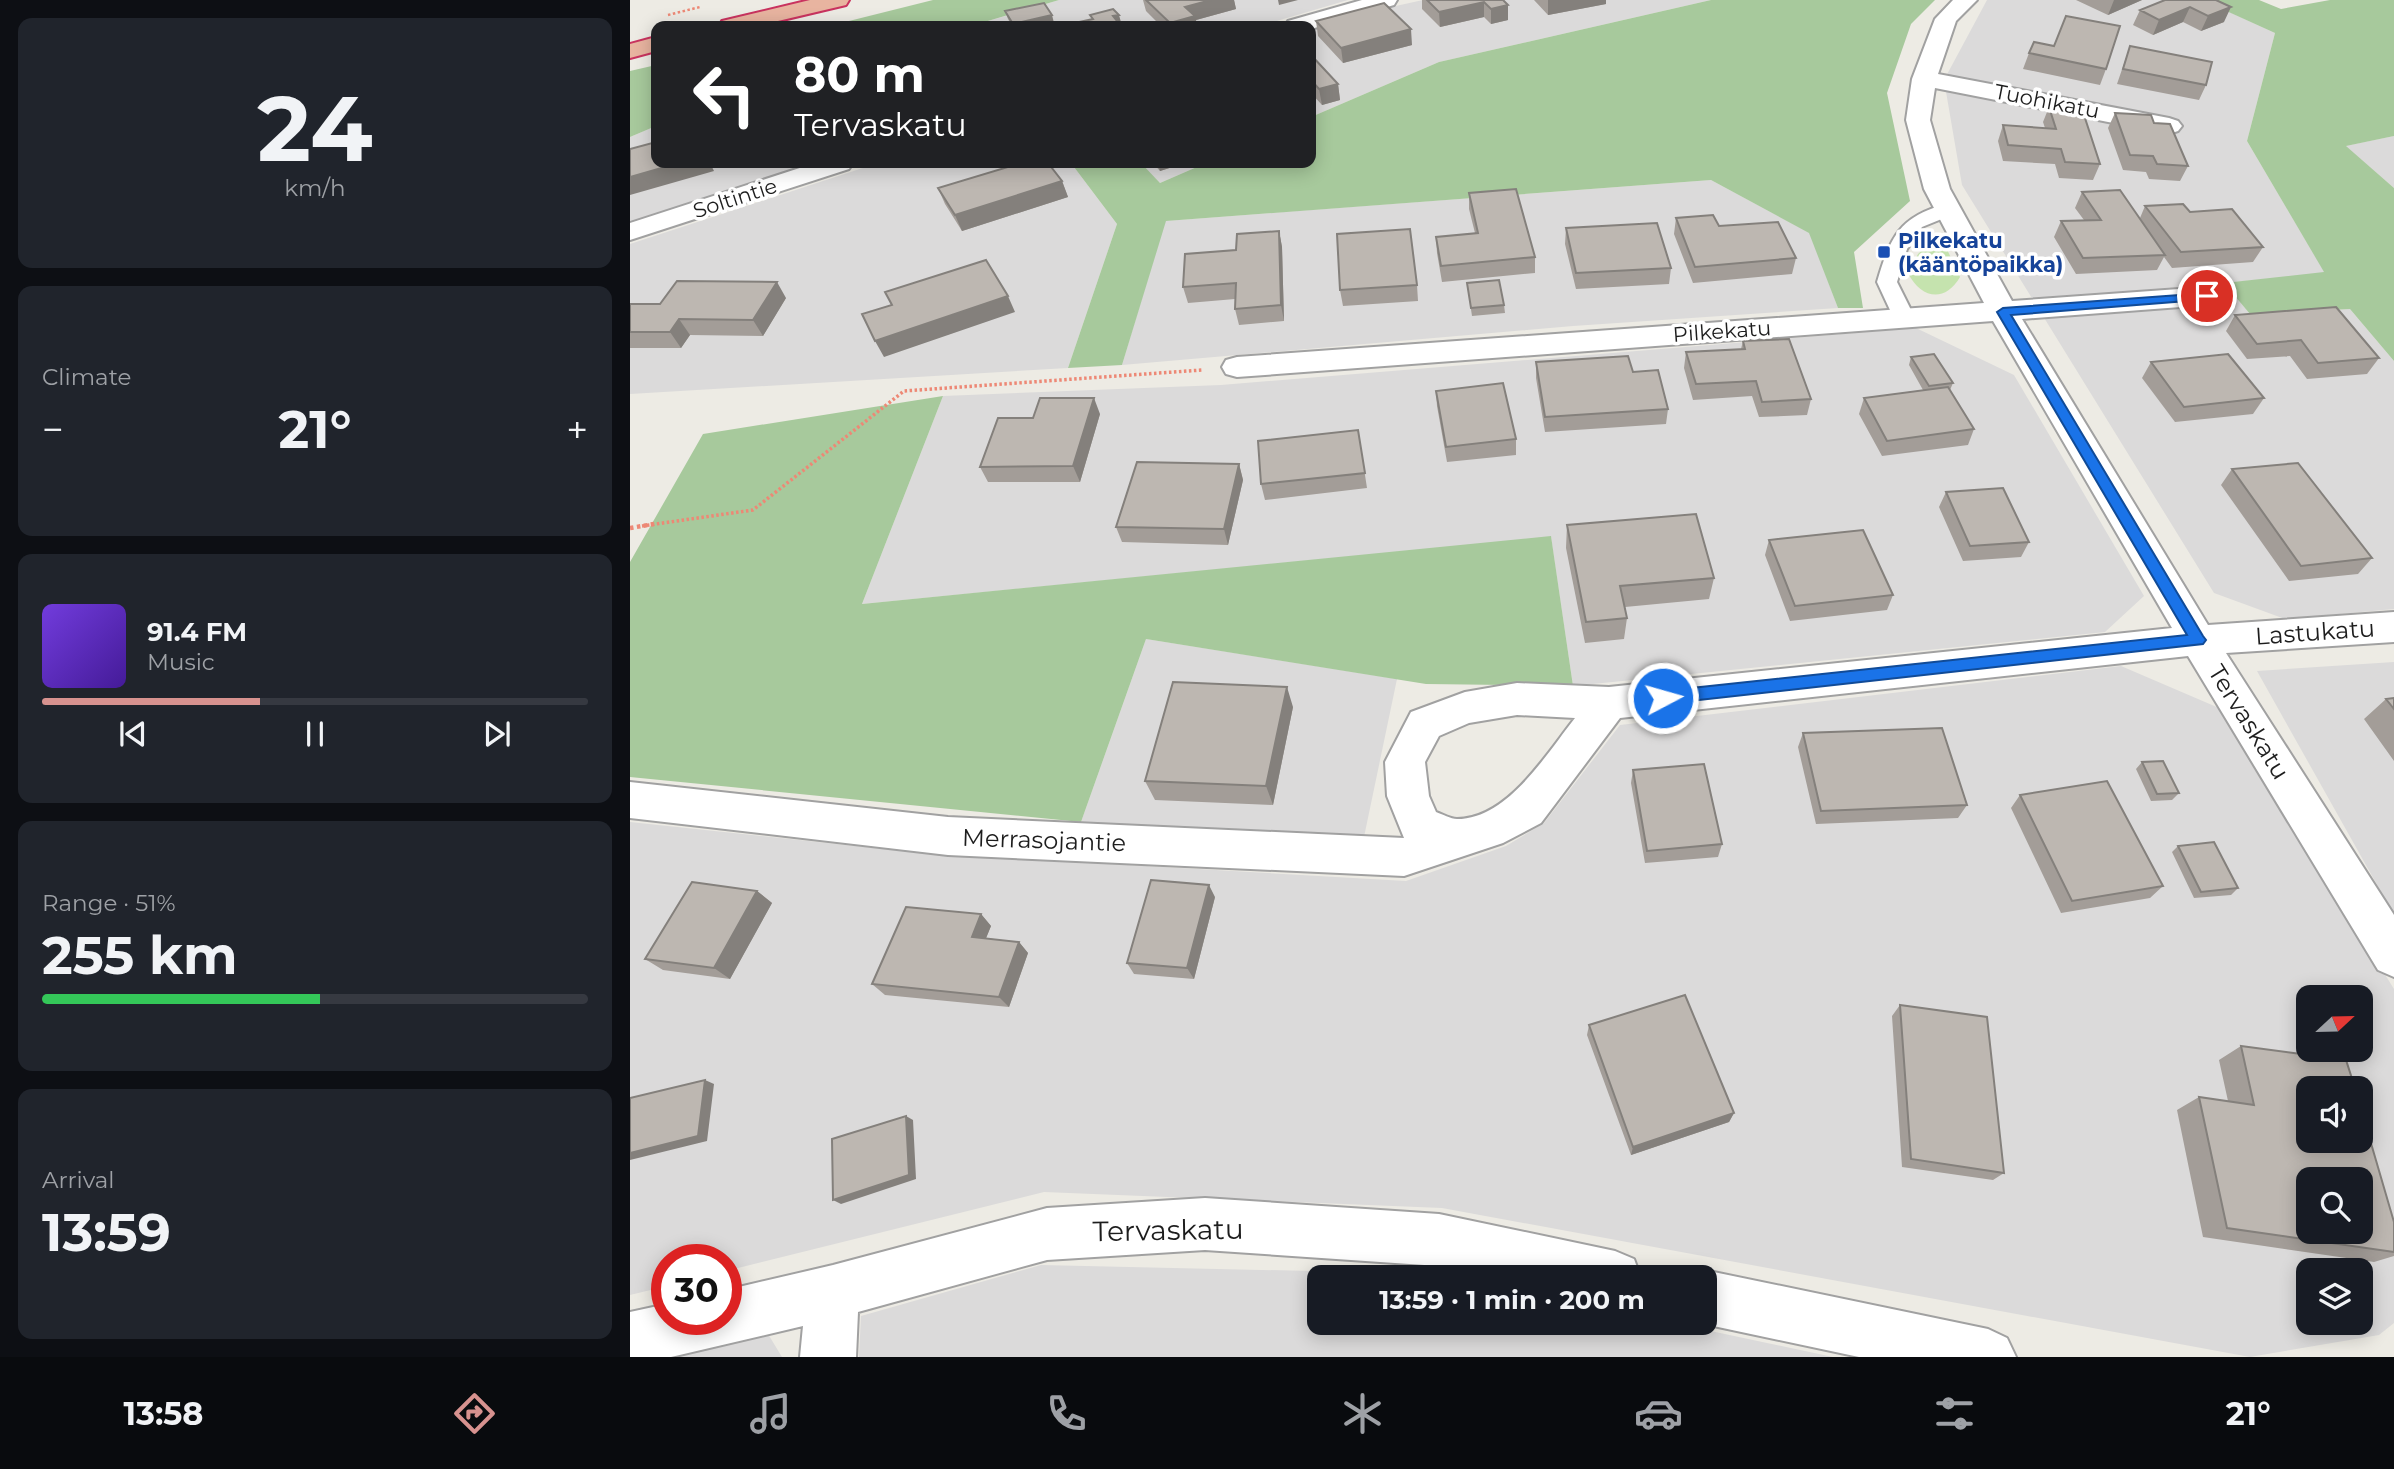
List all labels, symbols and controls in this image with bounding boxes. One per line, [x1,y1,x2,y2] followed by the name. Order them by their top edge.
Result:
[794,45,925,104] text: 80 m
[679,49,770,140] icon: left
[257,73,373,184] text: 24
[1992,79,2102,123] street label: Tuohikatu
[794,105,967,144] text: Tervaskatu
[690,173,780,223] street label: Soltintie
[284,174,346,202] text: km/h
[1898,228,2063,277] place label: Pilkekatu (kääntöpaikka)
[1876,244,1892,260] marker: Pilkekatu (kääntöpaikka)
[2177,266,2237,326] pin
[2188,277,2226,315] icon: arrive
[1672,315,1772,347] street label: Pilkekatu
[42,363,131,391] text: Climate
[279,398,351,461] text: 21°
[42,406,64,453] text: −
[566,406,588,453] text: +
[2254,613,2376,651] street label: Lastukatu
[147,616,247,648] text: 91.4 FM
[147,648,215,676] text: Music
[2202,659,2296,785] street label: Tervaskatu
[1626,661,1700,735] position arrow
[114,715,152,753] icon: previous
[296,715,334,753] icon: pause
[478,715,516,753] icon: next
[962,823,1126,857] street label: Merrasojantie
[42,889,176,917] text: Range · 51%
[42,924,237,987] text: 255 km
[2296,985,2373,1062] north arrow
[2296,985,2373,1335] map controls
[2296,1076,2373,1153] button: sound
[42,1166,115,1194] text: Arrival
[2296,1167,2373,1244] button: search
[42,1201,171,1264] text: 13:59
[1092,1212,1244,1248] street label: Tervaskatu
[651,1244,742,1335] speed limit sign: 30
[2296,1258,2373,1335] button: layers
[1379,1284,1645,1316] text: 13:59 · 1 min · 200 m
[450,1389,499,1438] icon: directions
[746,1389,795,1438] icon: music
[1042,1389,1091,1438] icon: phone
[1338,1389,1387,1438] icon: climate
[1634,1389,1683,1438] icon: car
[1930,1389,1979,1438] icon: filters
[123,1394,203,1433] text: 13:58
[2226,1394,2271,1433] text: 21°

